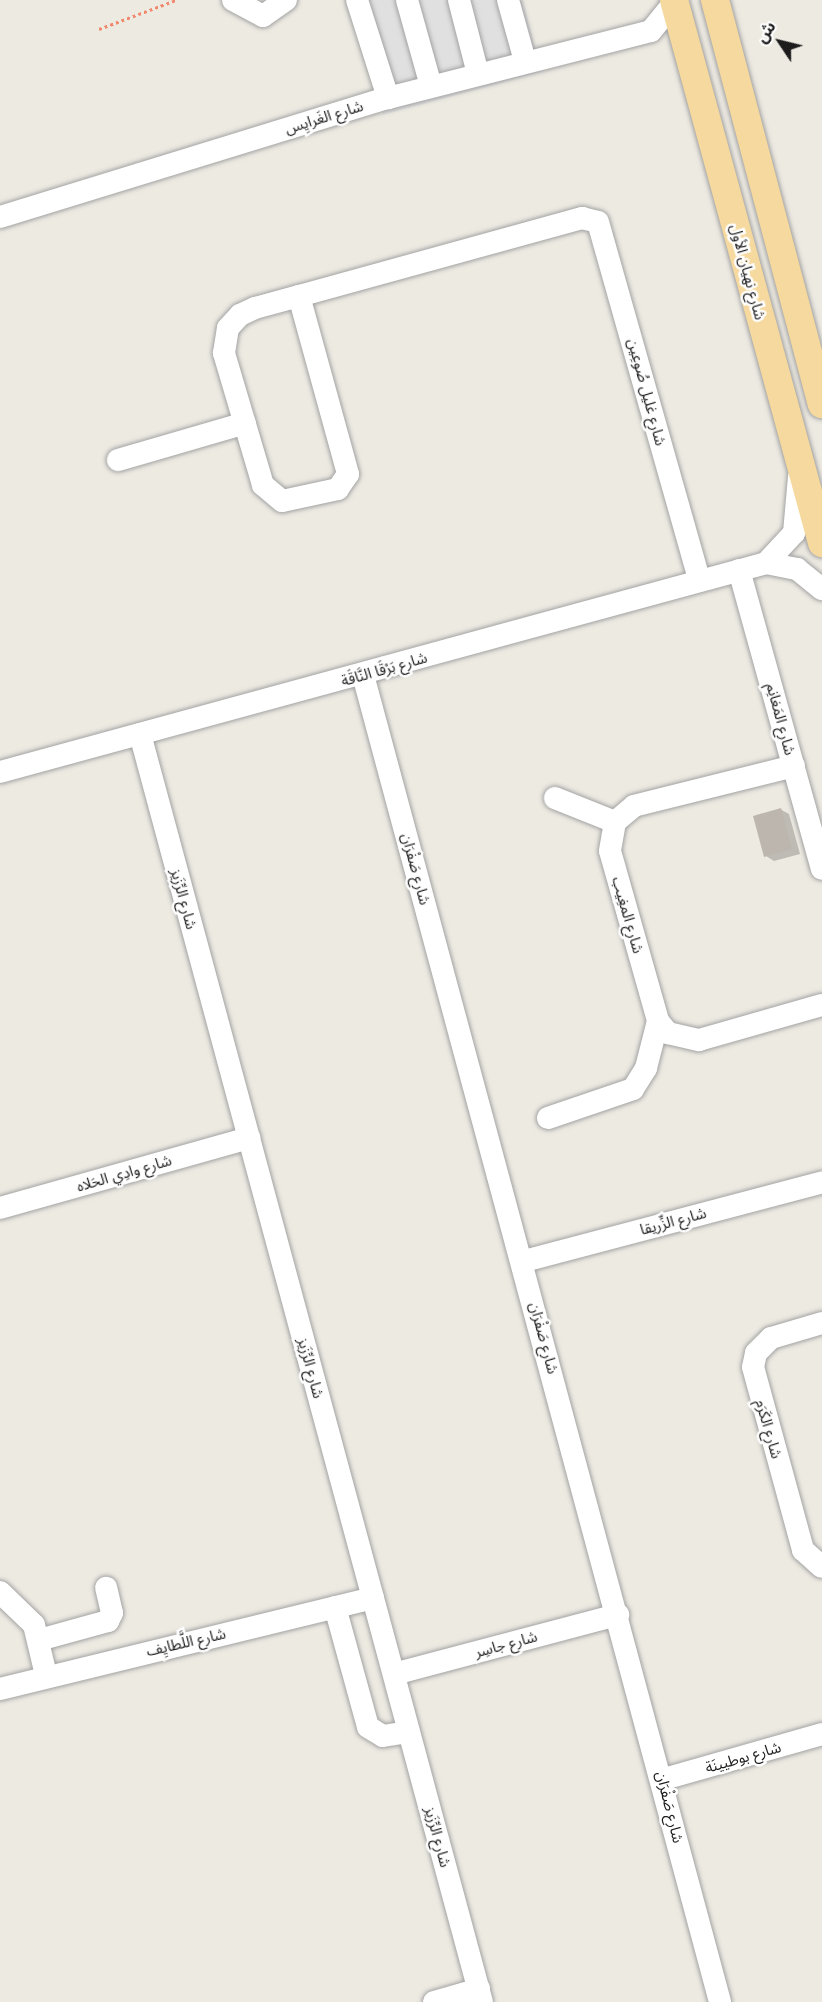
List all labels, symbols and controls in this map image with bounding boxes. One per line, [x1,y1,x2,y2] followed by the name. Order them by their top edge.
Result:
[750,12,810,72] north arrow
[751,17,780,46] text: ش
[283,97,365,137] street label: شارع الغَرايِس
[727,222,769,322] street label: شارع نهيان الأول
[624,336,670,448] street label: شارع غليل صُوعِين
[339,648,429,690] street label: شارع بَرْقَا النَّاقَة
[763,681,799,757] street label: شارع المَغانِم
[398,831,434,907] street label: شارع صَفْرَان
[167,867,201,931] street label: شارع الرِّزَيز
[608,875,648,955] street label: شارع المغِيب
[74,1151,174,1195] street label: شارع وادِي الحَلاه
[638,1204,708,1238] street label: شارع الزِّريقا
[526,1300,562,1376] street label: شارع صَفْرَان
[294,1336,328,1400] street label: شارع الرِّزَيز
[752,1397,786,1461] street label: شارع الكَرَم
[144,1624,228,1660] street label: شارع اللَّطايِف
[473,1627,539,1661] street label: شارع جاسِر
[703,1738,783,1776] street label: شارع بوطيينَة
[652,1769,688,1845] street label: شارع صَفْرَان
[421,1805,455,1869] street label: شارع الرِّزَيز

